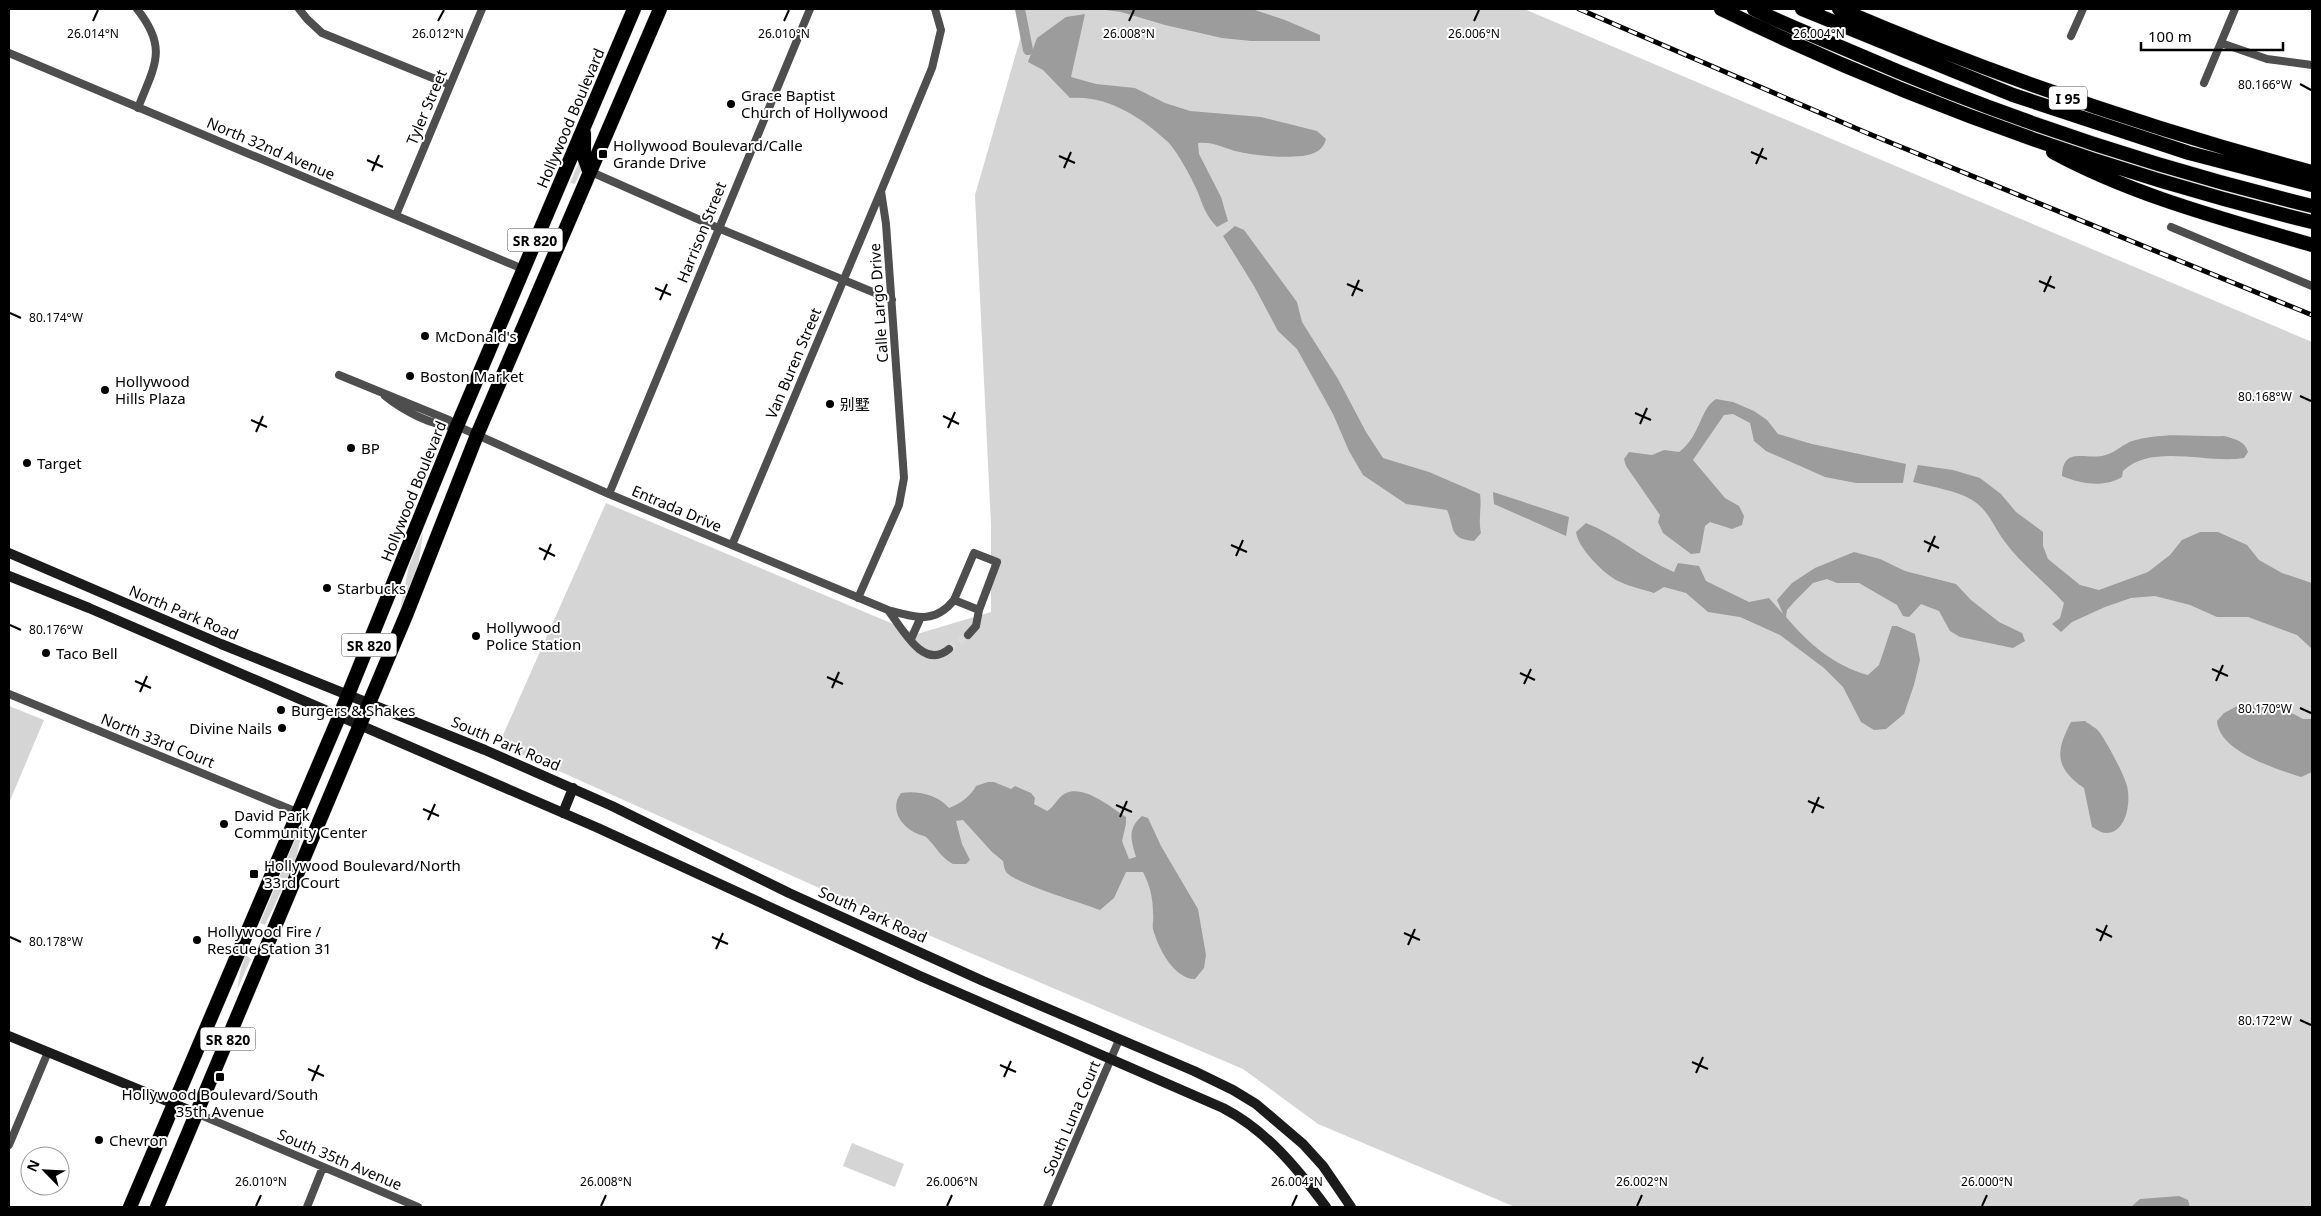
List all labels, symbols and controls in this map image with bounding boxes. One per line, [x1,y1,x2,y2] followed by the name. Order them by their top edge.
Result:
[2141,20,2284,52] scale bar
[67,25,119,42] text: 26.014°N
[412,25,464,42] text: 26.012°N
[758,25,810,42] text: 26.010°N
[1103,25,1155,42] text: 26.008°N
[1448,25,1500,42] text: 26.006°N
[1793,25,1845,42] text: 26.004°N
[2148,26,2192,46] text: 100 m
[532,45,608,191] street label: Hollywood Boulevard
[401,66,451,148] street label: Tyler Street
[2238,76,2292,93] text: 80.166°W
[741,85,888,122] place label: Grace Baptist Church of Hollywood
[2049,86,2087,110] road number: I 95
[725,98,737,110] marker: Grace Baptist Church of Hollywood
[204,112,338,184] street label: North 32nd Avenue
[613,135,803,172] place label: Hollywood Boulevard/Calle Grande Drive
[597,148,609,160] marker: Hollywood Boulevard/Calle Grande Drive
[672,178,731,285] street label: Harrison Street
[508,228,562,252] road number: SR 820
[864,243,892,363] street label: Calle Largo Drive
[761,304,826,422] street label: Van Buren Street
[29,309,83,326] text: 80.174°W
[435,326,517,346] place label: McDonald's
[419,330,431,342] marker: McDonald's
[420,366,524,386] place label: Boston Market
[404,370,416,382] marker: Boston Market
[115,371,190,408] place label: Hollywood Hills Plaza
[99,384,111,396] marker: Hollywood Hills Plaza
[2238,388,2292,405] text: 80.168°W
[840,394,870,414] place label: 别墅
[824,398,836,410] marker: 别墅
[376,418,450,564] street label: Hollywood Boulevard
[361,438,380,458] place label: BP
[345,442,357,454] marker: BP
[37,453,82,473] place label: Target
[21,457,33,469] marker: Target
[629,480,725,536] street label: Entrada Drive
[337,578,406,598] place label: Starbucks
[126,580,242,644] street label: North Park Road
[321,582,333,594] marker: Starbucks
[486,617,581,654] place label: Hollywood Police Station
[29,621,83,638] text: 80.176°W
[470,630,482,642] marker: Hollywood Police Station
[342,634,396,656] road number: SR 820
[56,643,118,663] place label: Taco Bell
[40,647,52,659] marker: Taco Bell
[291,700,416,720] place label: Burgers & Shakes
[2238,700,2292,717] text: 80.170°W
[275,704,287,716] marker: Burgers & Shakes
[98,708,218,772] street label: North 33rd Court
[448,711,564,775] street label: South Park Road
[189,718,272,738] place label: Divine Nails
[276,722,288,734] marker: Divine Nails
[234,805,367,842] place label: David Park Community Center
[218,818,230,830] marker: David Park Community Center
[264,855,461,892] place label: Hollywood Boulevard/North 33rd Court
[248,868,260,880] marker: Hollywood Boulevard/North 33rd Court
[816,881,930,947] street label: South Park Road
[207,921,332,958] place label: Hollywood Fire / Rescue Station 31
[29,933,83,950] text: 80.178°W
[191,934,203,946] marker: Hollywood Fire / Rescue Station 31
[2238,1012,2292,1029] text: 80.172°W
[200,1028,256,1050] road number: SR 820
[1038,1057,1105,1179] street label: South Luna Court
[214,1071,226,1083] marker: Hollywood Boulevard/South 35th Avenue
[122,1084,318,1121] place label: Hollywood Boulevard/South 35th Avenue
[275,1124,405,1194] street label: South 35th Avenue
[109,1130,168,1150] place label: Chevron
[93,1134,105,1146] marker: Chevron
[20,1146,70,1196] north arrow
[22,1156,44,1175] text: N
[235,1173,287,1190] text: 26.010°N
[580,1173,632,1190] text: 26.008°N
[926,1173,978,1190] text: 26.006°N
[1271,1173,1323,1190] text: 26.004°N
[1616,1173,1668,1190] text: 26.002°N
[1961,1173,2013,1190] text: 26.000°N

